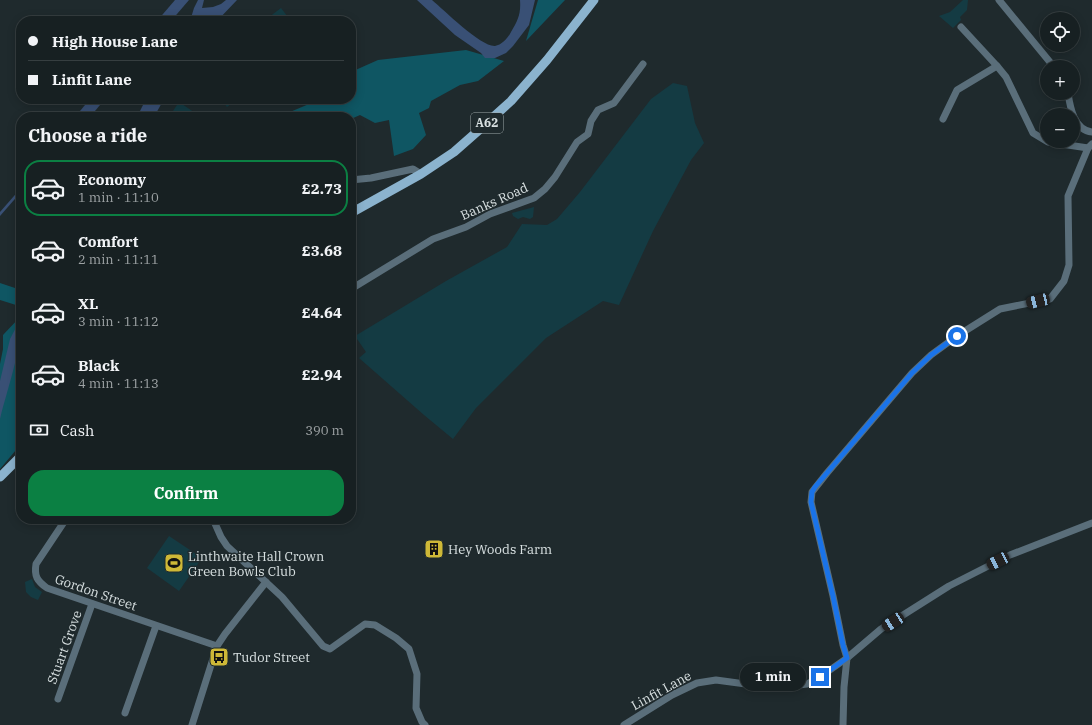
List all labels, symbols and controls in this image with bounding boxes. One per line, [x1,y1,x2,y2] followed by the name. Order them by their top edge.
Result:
[1040,12,1080,148] map controls
[1040,12,1080,52] button: locate
[52,32,178,51] text: High House Lane
[1040,60,1080,100] button: +
[52,70,132,89] text: Linfit Lane
[1040,108,1080,148] button: −
[471,113,503,133] road number: A62
[28,124,147,147] text: Choose a ride
[30,170,66,206] icon: car
[78,170,146,189] text: Economy
[302,179,342,198] text: £2.73
[458,179,531,224] street label: Banks Road
[78,189,159,206] text: 1 min · 11:10
[30,232,66,268] icon: car
[78,232,138,251] text: Comfort
[302,241,342,260] text: £3.68
[78,251,159,268] text: 2 min · 11:11
[1025,292,1051,310] car
[30,294,66,330] icon: car
[78,294,98,313] text: XL
[302,303,342,322] text: £4.64
[78,313,159,330] text: 3 min · 11:12
[948,327,966,345] route start
[30,356,66,392] icon: car
[78,356,119,375] text: Black
[302,365,342,384] text: £2.94
[78,375,159,392] text: 4 min · 11:13
[28,419,50,441] icon: cash
[60,421,94,440] text: Cash
[305,422,344,439] text: 390 m
[28,470,344,516] button: Confirm
[423,538,445,560] building icon: Hey Woods Farm
[448,541,552,558] place label: Hey Woods Farm
[188,548,324,580] place label: Linthwaite Hall Crown Green Bowls Club
[985,550,1011,572] car
[163,552,185,574] sports icon: Linthwaite Hall Crown Green Bowls Club
[53,571,139,615] street label: Gordon Street
[43,608,86,686] street label: Stuart Grove
[880,610,906,634] car
[208,646,230,668] bus stop icon: Tudor Street
[233,649,310,666] place label: Tudor Street
[740,663,806,691] callout: 1 min
[628,667,694,714] street label: Linfit Lane
[755,668,791,685] text: 1 min
[811,668,829,686] route end

